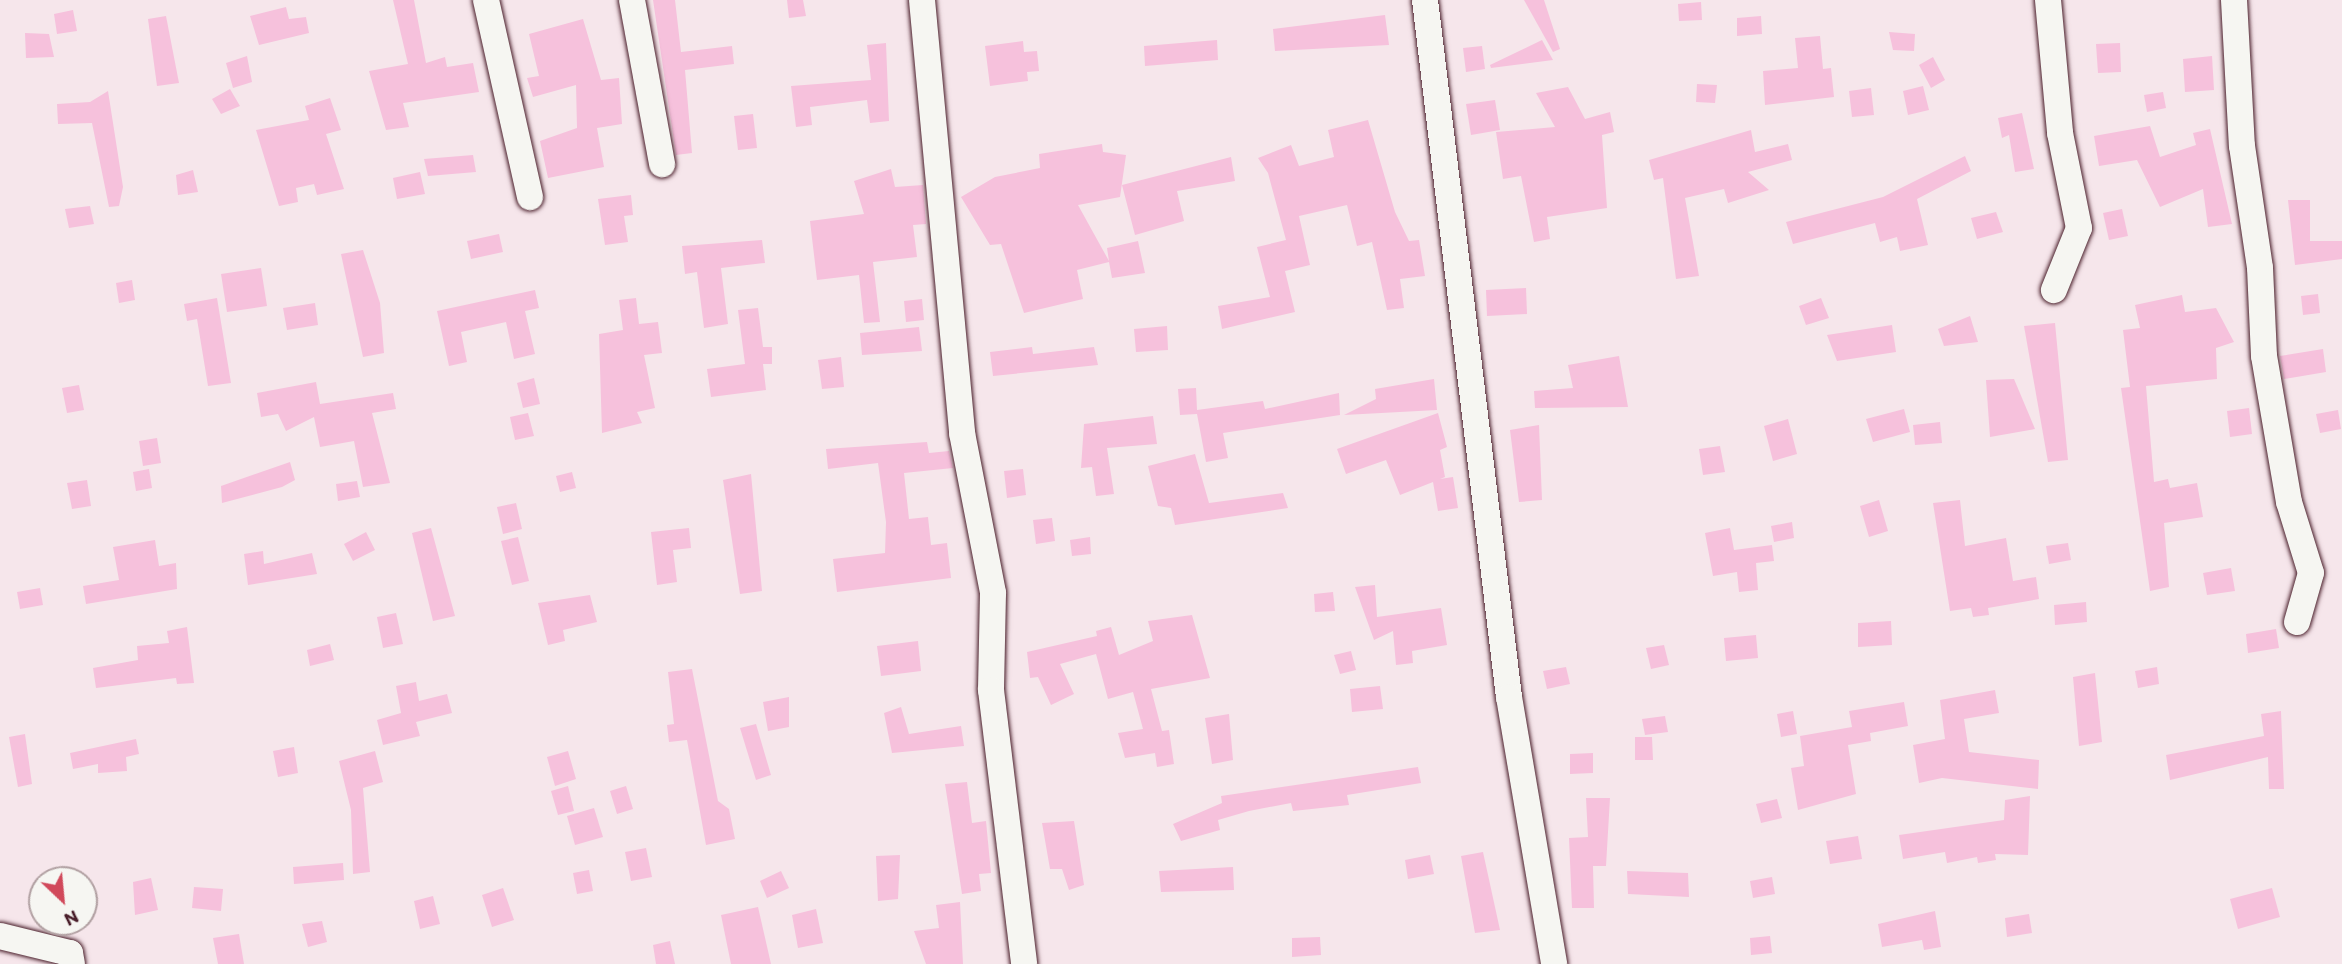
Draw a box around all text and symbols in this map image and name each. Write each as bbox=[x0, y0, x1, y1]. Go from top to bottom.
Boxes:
north arrow bbox=[28, 866, 98, 936]
text: N bbox=[61, 905, 82, 932]

